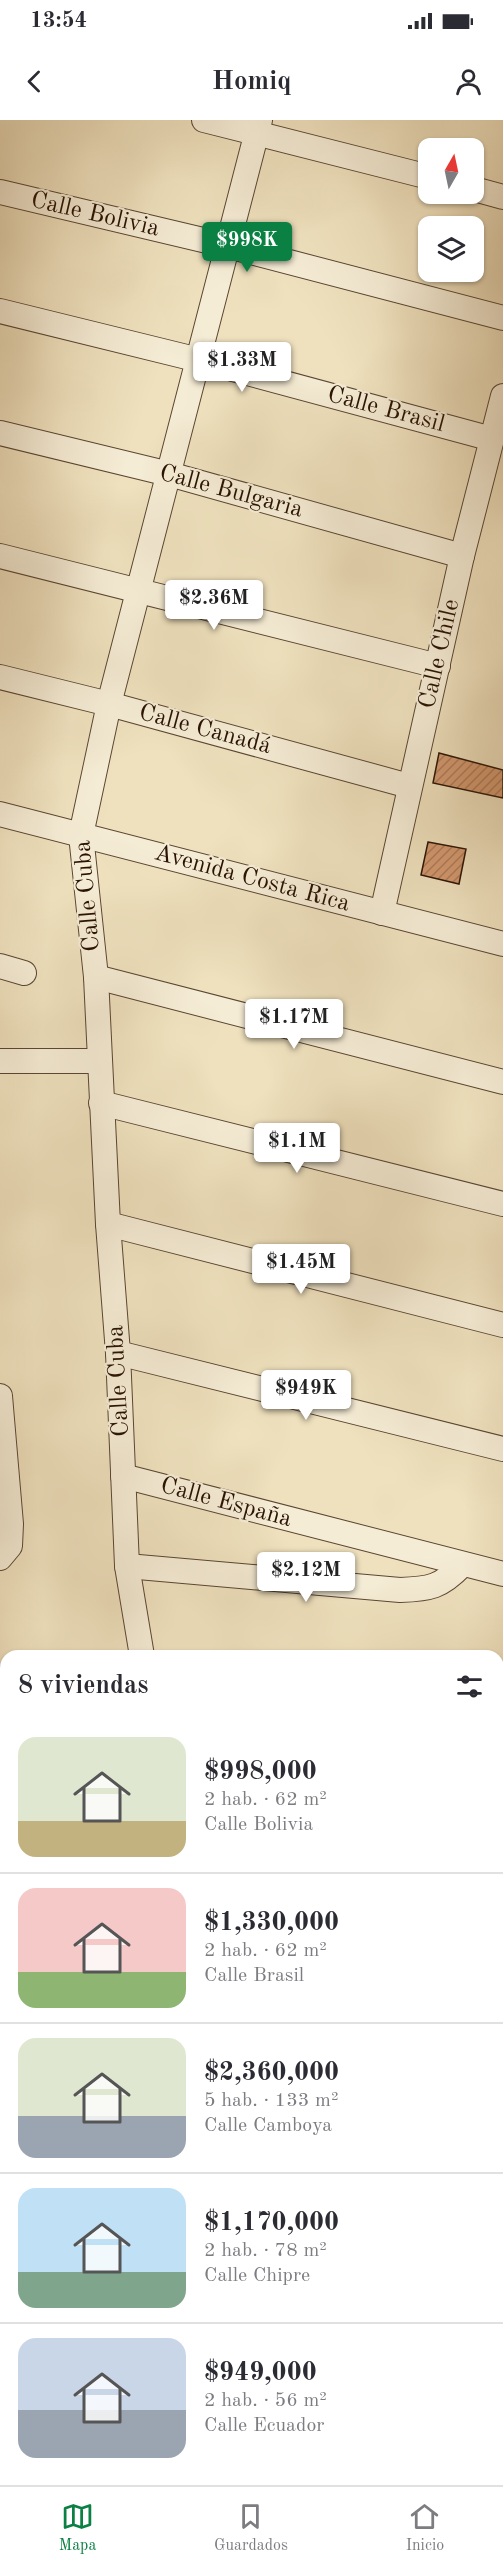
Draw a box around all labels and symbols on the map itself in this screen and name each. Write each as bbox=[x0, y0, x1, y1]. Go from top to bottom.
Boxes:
north arrow bbox=[418, 138, 484, 204]
street label: Calle Bolivia bbox=[28, 189, 162, 241]
pin: $998K bbox=[205, 222, 289, 273]
pin: $1.33M bbox=[193, 342, 291, 393]
street label: Calle Brasil bbox=[325, 383, 447, 437]
street label: Calle Bulgaria bbox=[157, 461, 305, 523]
pin: $2.36M bbox=[165, 580, 263, 631]
street label: Calle Chile bbox=[416, 597, 464, 711]
street label: Calle Canadá bbox=[136, 701, 274, 759]
street label: Calle Cuba bbox=[71, 839, 105, 953]
street label: Avenida Costa Rica bbox=[152, 841, 352, 917]
pin: $1.17M bbox=[245, 999, 343, 1050]
pin: $1.1M bbox=[255, 1123, 339, 1174]
pin: $1.45M bbox=[252, 1244, 350, 1295]
street label: Calle Cuba bbox=[104, 1324, 134, 1437]
pin: $949K bbox=[264, 1370, 348, 1421]
street label: Calle España bbox=[158, 1474, 294, 1532]
pin: $2.12M bbox=[257, 1552, 355, 1603]

